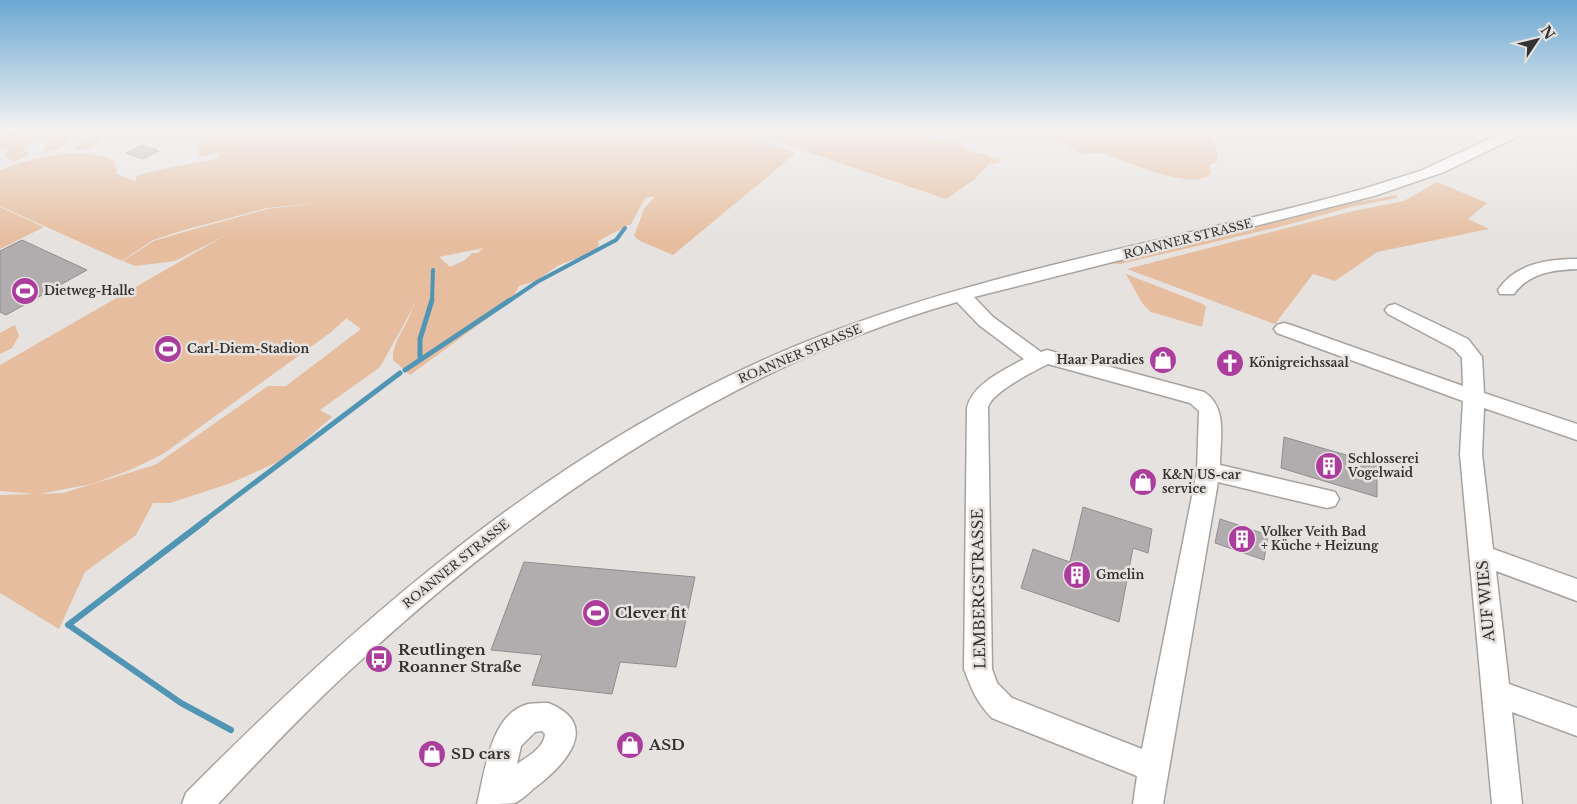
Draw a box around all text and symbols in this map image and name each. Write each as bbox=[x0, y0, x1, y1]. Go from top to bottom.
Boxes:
north arrow bbox=[1512, 15, 1562, 65]
text: N bbox=[1536, 22, 1559, 43]
street label: ROANNER STRASSE bbox=[1122, 215, 1254, 262]
sports icon: Dietweg-Halle bbox=[10, 276, 40, 306]
place label: Dietweg-Halle bbox=[44, 283, 135, 298]
street label: ROANNER STRASSE bbox=[736, 321, 864, 386]
sports icon: Carl-Diem-Stadion bbox=[153, 334, 183, 364]
place label: Carl-Diem-Stadion bbox=[187, 341, 309, 356]
shop icon: Haar Paradies bbox=[1148, 345, 1178, 375]
church icon: Königreichssaal bbox=[1215, 348, 1245, 378]
place label: Haar Paradies bbox=[1056, 352, 1144, 367]
place label: Königreichssaal bbox=[1249, 355, 1349, 370]
building icon: Schlosserei Vogelwaid bbox=[1314, 451, 1344, 481]
place label: Schlosserei Vogelwaid bbox=[1347, 451, 1420, 480]
shop icon: K&N US-car service bbox=[1128, 467, 1158, 497]
place label: K&N US-car service bbox=[1162, 467, 1241, 496]
street label: LEMBERGSTRASSE bbox=[968, 509, 989, 669]
street label: ROANNER STRASSE bbox=[399, 516, 512, 611]
building icon: Volker Veith Bad + Küche + Heizung bbox=[1227, 524, 1257, 554]
place label: Volker Veith Bad + Küche + Heizung bbox=[1260, 524, 1379, 553]
building icon: Gmelin bbox=[1062, 560, 1092, 590]
street label: AUF WIES bbox=[1472, 560, 1499, 644]
place label: Gmelin bbox=[1096, 567, 1144, 582]
sports icon: Clever fit bbox=[581, 598, 611, 628]
place label: Clever fit bbox=[615, 603, 687, 622]
place label: Reutlingen Roanner Straße bbox=[398, 640, 522, 676]
bus stop icon: Reutlingen Roanner Straße bbox=[364, 644, 394, 674]
shop icon: ASD bbox=[615, 730, 645, 760]
place label: ASD bbox=[648, 735, 685, 754]
shop icon: SD cars bbox=[417, 739, 447, 769]
place label: SD cars bbox=[451, 744, 510, 763]

